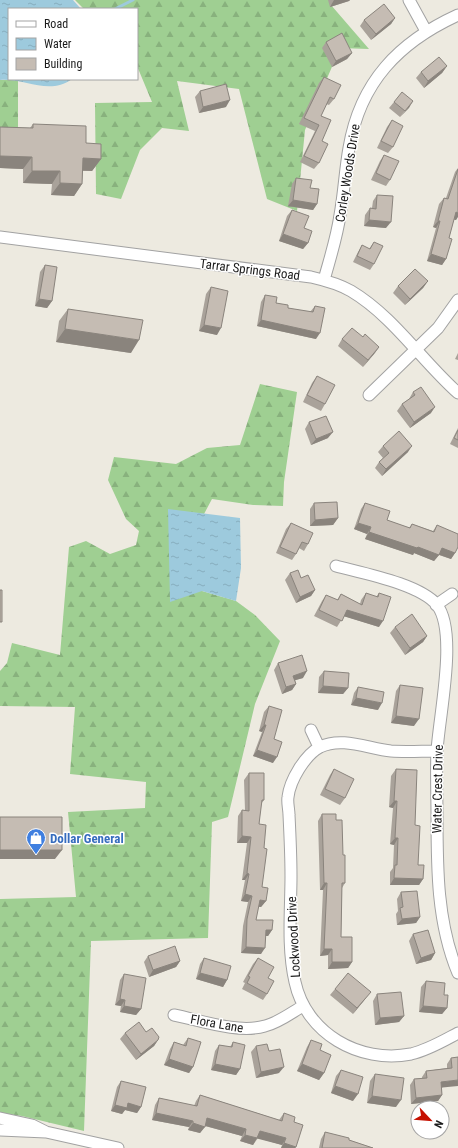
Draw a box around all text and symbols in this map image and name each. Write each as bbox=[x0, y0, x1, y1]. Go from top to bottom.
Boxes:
legend bbox=[8, 8, 138, 80]
text: Road bbox=[44, 17, 68, 31]
text: Water bbox=[44, 37, 72, 51]
text: Building bbox=[44, 57, 82, 71]
street label: Corley Woods Drive bbox=[332, 123, 363, 223]
street label: Tarrar Springs Road bbox=[199, 256, 301, 283]
street label: Water Crest Drive bbox=[429, 744, 446, 834]
shop icon: Dollar General bbox=[25, 827, 47, 855]
place label: Dollar General bbox=[50, 831, 124, 846]
street label: Lockwood Drive bbox=[284, 896, 303, 978]
street label: Flora Lane bbox=[189, 1011, 245, 1036]
north arrow bbox=[410, 1100, 450, 1140]
text: N bbox=[431, 1118, 446, 1130]

